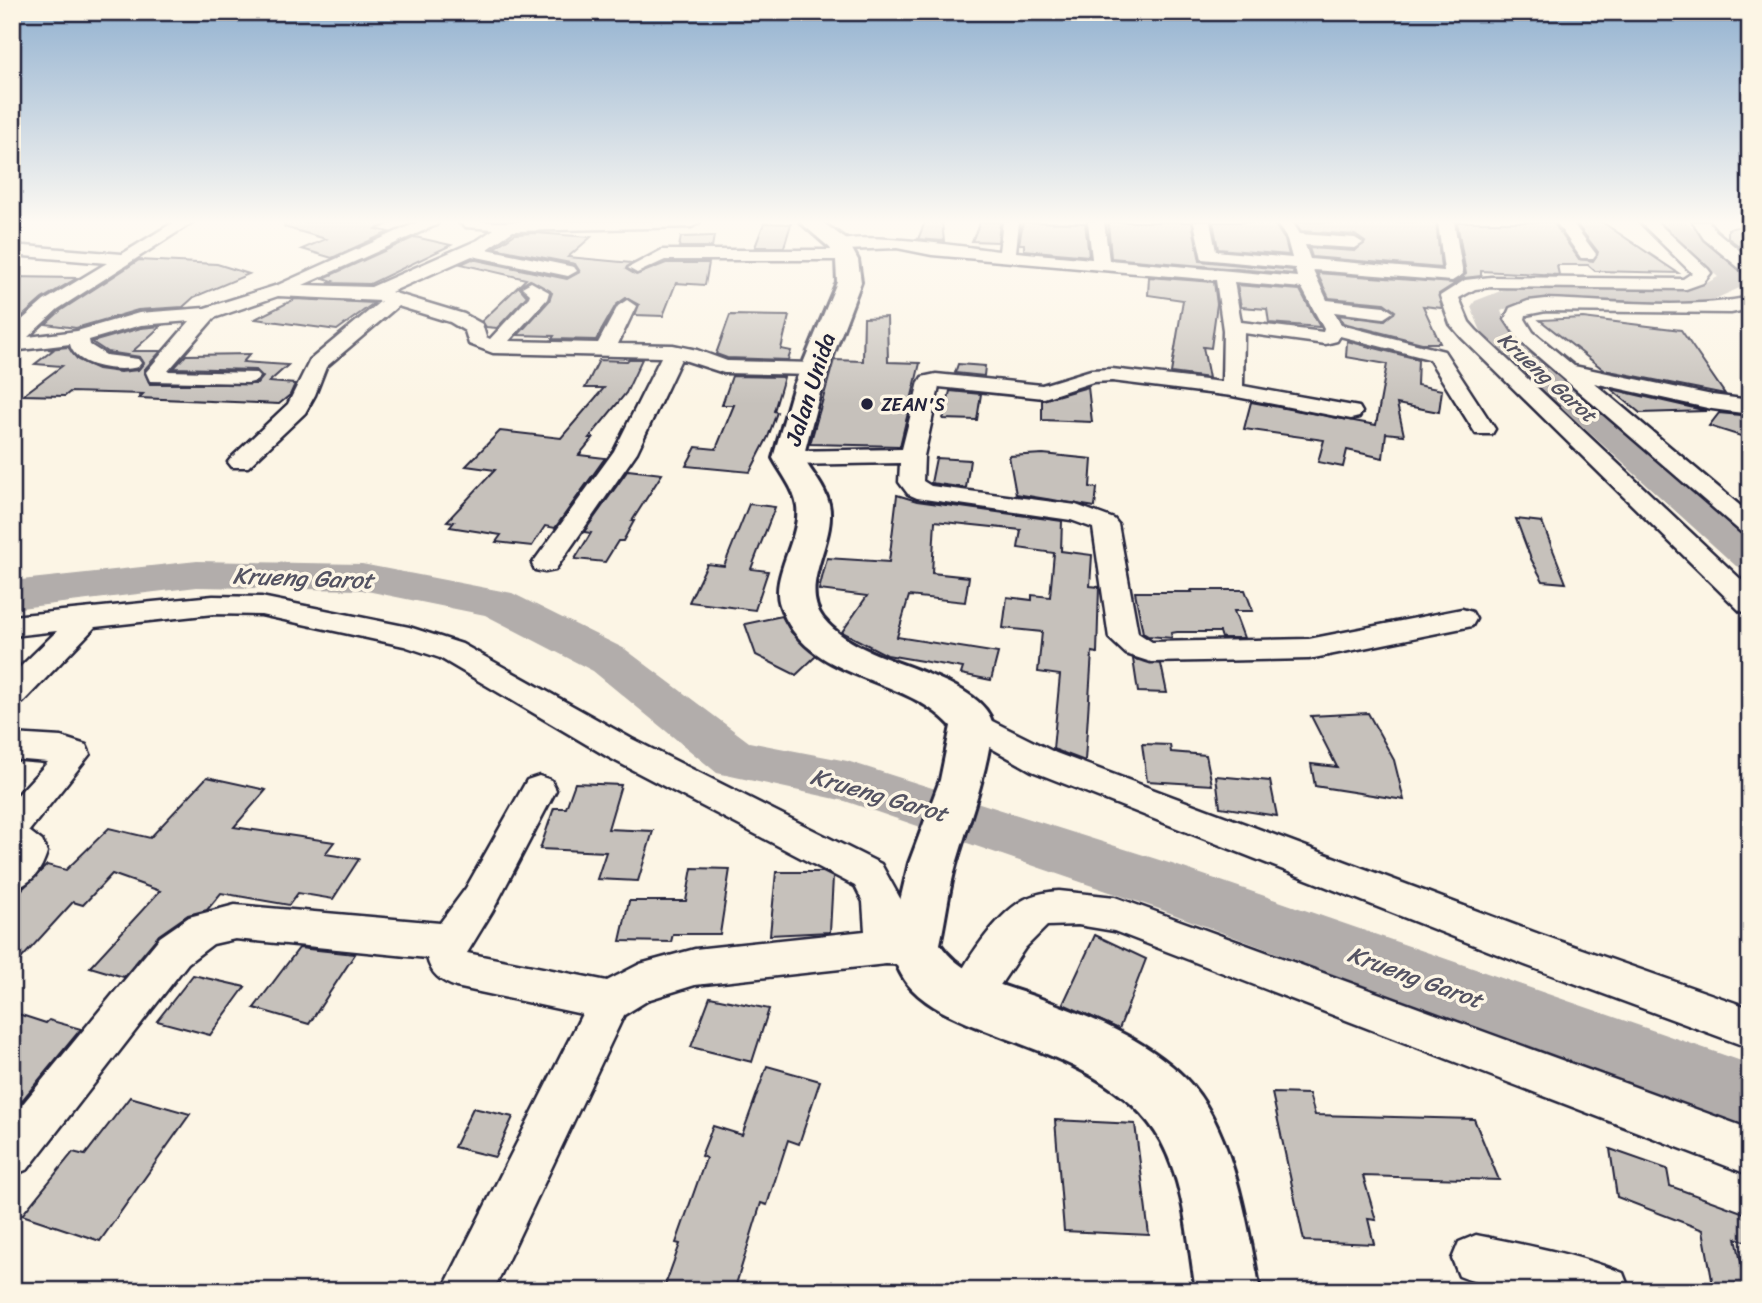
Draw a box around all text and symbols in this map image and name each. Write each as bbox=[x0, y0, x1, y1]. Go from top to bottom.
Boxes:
water label: Krueng Garot bbox=[1489, 322, 1607, 434]
street label: Jalan Unida bbox=[773, 327, 848, 452]
place label: ZEAN'S bbox=[881, 388, 945, 421]
marker: ZEAN'S bbox=[859, 396, 875, 412]
water label: Krueng Garot bbox=[232, 555, 376, 602]
water label: Krueng Garot bbox=[806, 755, 955, 835]
water label: Krueng Garot bbox=[1342, 933, 1491, 1022]

